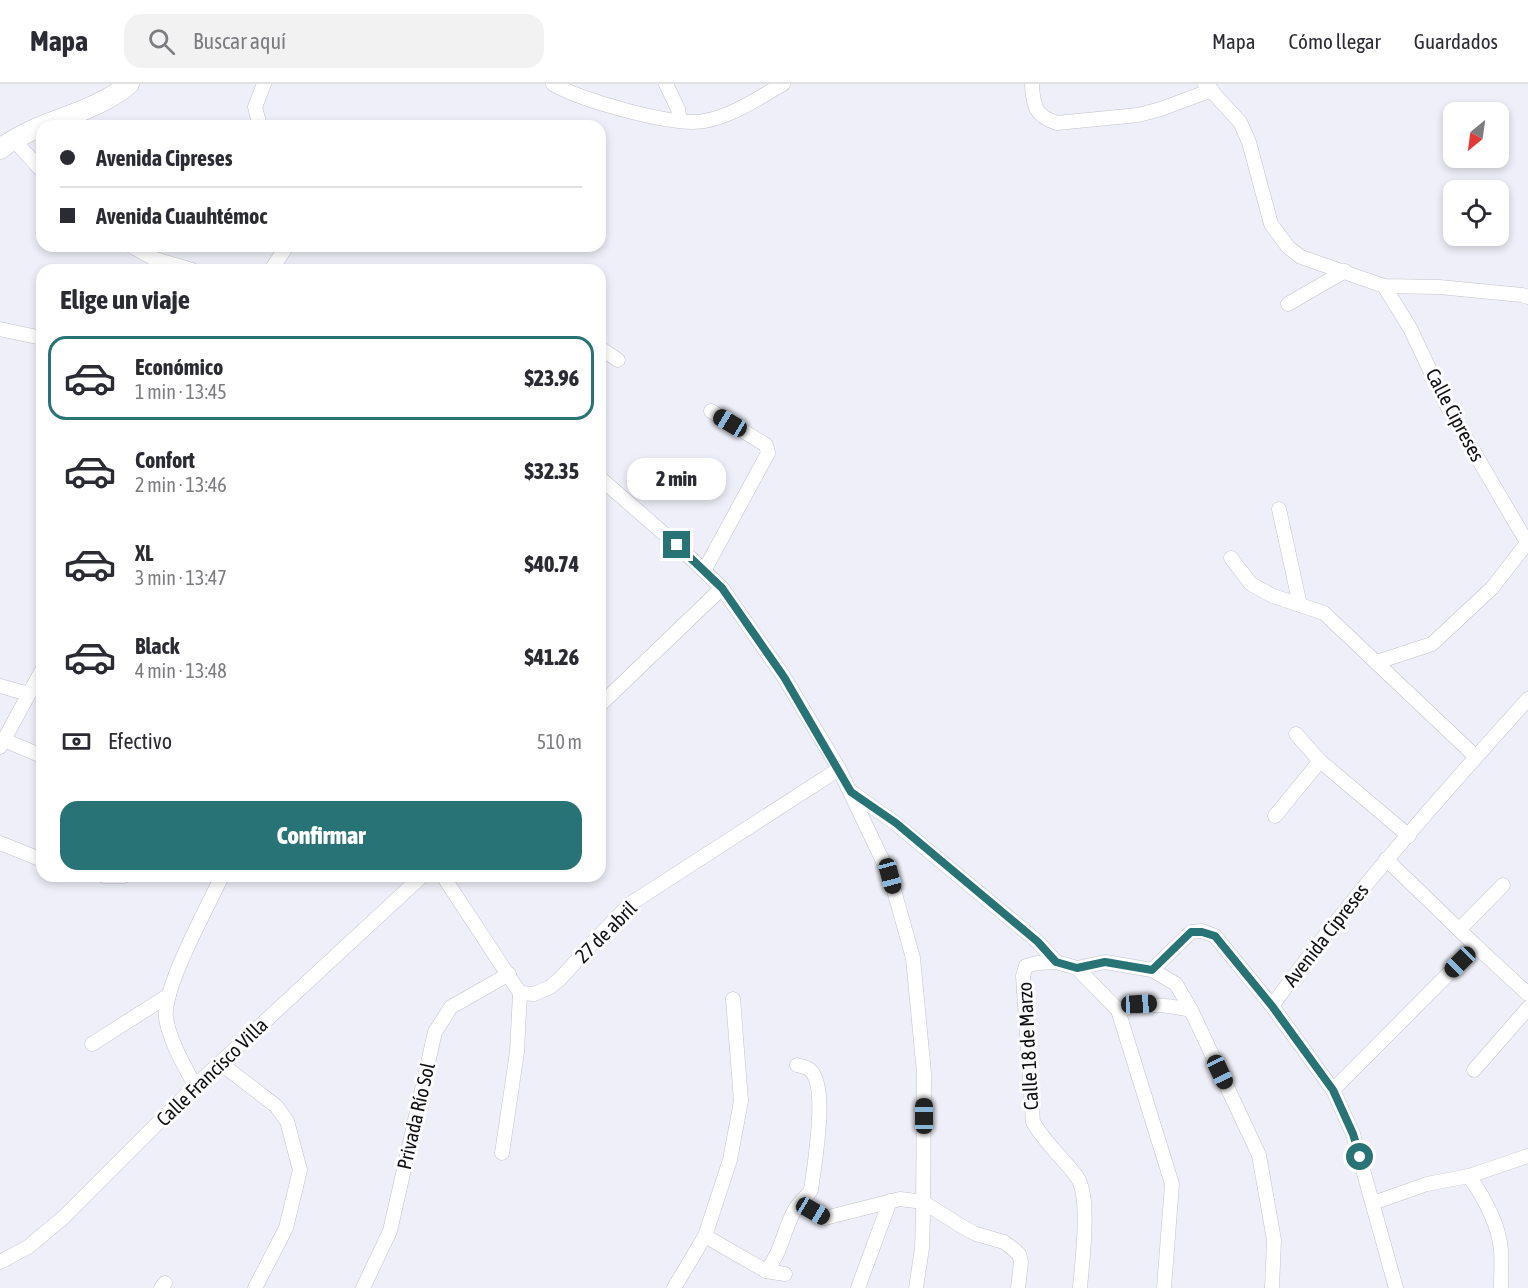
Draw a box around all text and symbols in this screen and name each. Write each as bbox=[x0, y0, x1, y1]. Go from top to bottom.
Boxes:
search box bbox=[124, 14, 544, 68]
text: Mapa bbox=[30, 25, 88, 57]
icon: search bbox=[145, 25, 178, 58]
text: Buscar aquí bbox=[193, 28, 286, 54]
text: Mapa bbox=[1212, 29, 1256, 53]
text: Cómo llegar bbox=[1289, 29, 1381, 53]
text: Guardados bbox=[1414, 29, 1498, 53]
north arrow bbox=[1443, 102, 1509, 168]
map controls bbox=[1443, 102, 1509, 246]
text: Avenida Cipreses bbox=[96, 145, 232, 171]
button: locate bbox=[1443, 180, 1509, 246]
text: Avenida Cuauhtémoc bbox=[96, 203, 268, 229]
text: Elige un viaje bbox=[60, 284, 190, 315]
icon: car bbox=[63, 351, 117, 405]
text: Económico bbox=[135, 354, 223, 380]
street label: Calle Cipreses bbox=[1421, 364, 1489, 465]
text: $23.96 bbox=[524, 365, 579, 391]
text: 1 min · 13:45 bbox=[135, 380, 227, 403]
car bbox=[710, 406, 750, 440]
icon: car bbox=[63, 444, 117, 498]
text: Confort bbox=[135, 447, 195, 473]
text: $32.35 bbox=[524, 458, 579, 484]
callout: 2 min bbox=[628, 458, 726, 500]
text: 2 min bbox=[656, 467, 697, 490]
text: 2 min · 13:46 bbox=[135, 473, 227, 496]
route end bbox=[663, 531, 690, 558]
icon: car bbox=[63, 537, 117, 591]
text: XL bbox=[135, 540, 153, 566]
text: $40.74 bbox=[524, 551, 579, 577]
text: 3 min · 13:47 bbox=[135, 566, 227, 589]
icon: car bbox=[63, 630, 117, 684]
text: Black bbox=[135, 633, 179, 659]
text: $41.26 bbox=[524, 644, 579, 670]
text: 4 min · 13:48 bbox=[135, 659, 227, 682]
icon: cash bbox=[60, 725, 93, 758]
text: Efectivo bbox=[108, 728, 172, 754]
text: 510 m bbox=[537, 730, 582, 753]
button: Confirmar bbox=[60, 801, 582, 870]
car bbox=[877, 856, 903, 896]
street label: Avenida Cipreses bbox=[1278, 879, 1373, 991]
street label: 27 de abril bbox=[570, 896, 642, 967]
car bbox=[1441, 943, 1479, 981]
street label: Calle 18 de Marzo bbox=[1013, 981, 1042, 1111]
car bbox=[1121, 994, 1157, 1014]
street label: Calle Francisco Villa bbox=[151, 1013, 272, 1130]
car bbox=[1204, 1052, 1236, 1092]
street label: Privada Río Sol bbox=[392, 1060, 439, 1172]
car bbox=[915, 1098, 933, 1134]
route start bbox=[1346, 1143, 1373, 1170]
car bbox=[793, 1194, 833, 1228]

